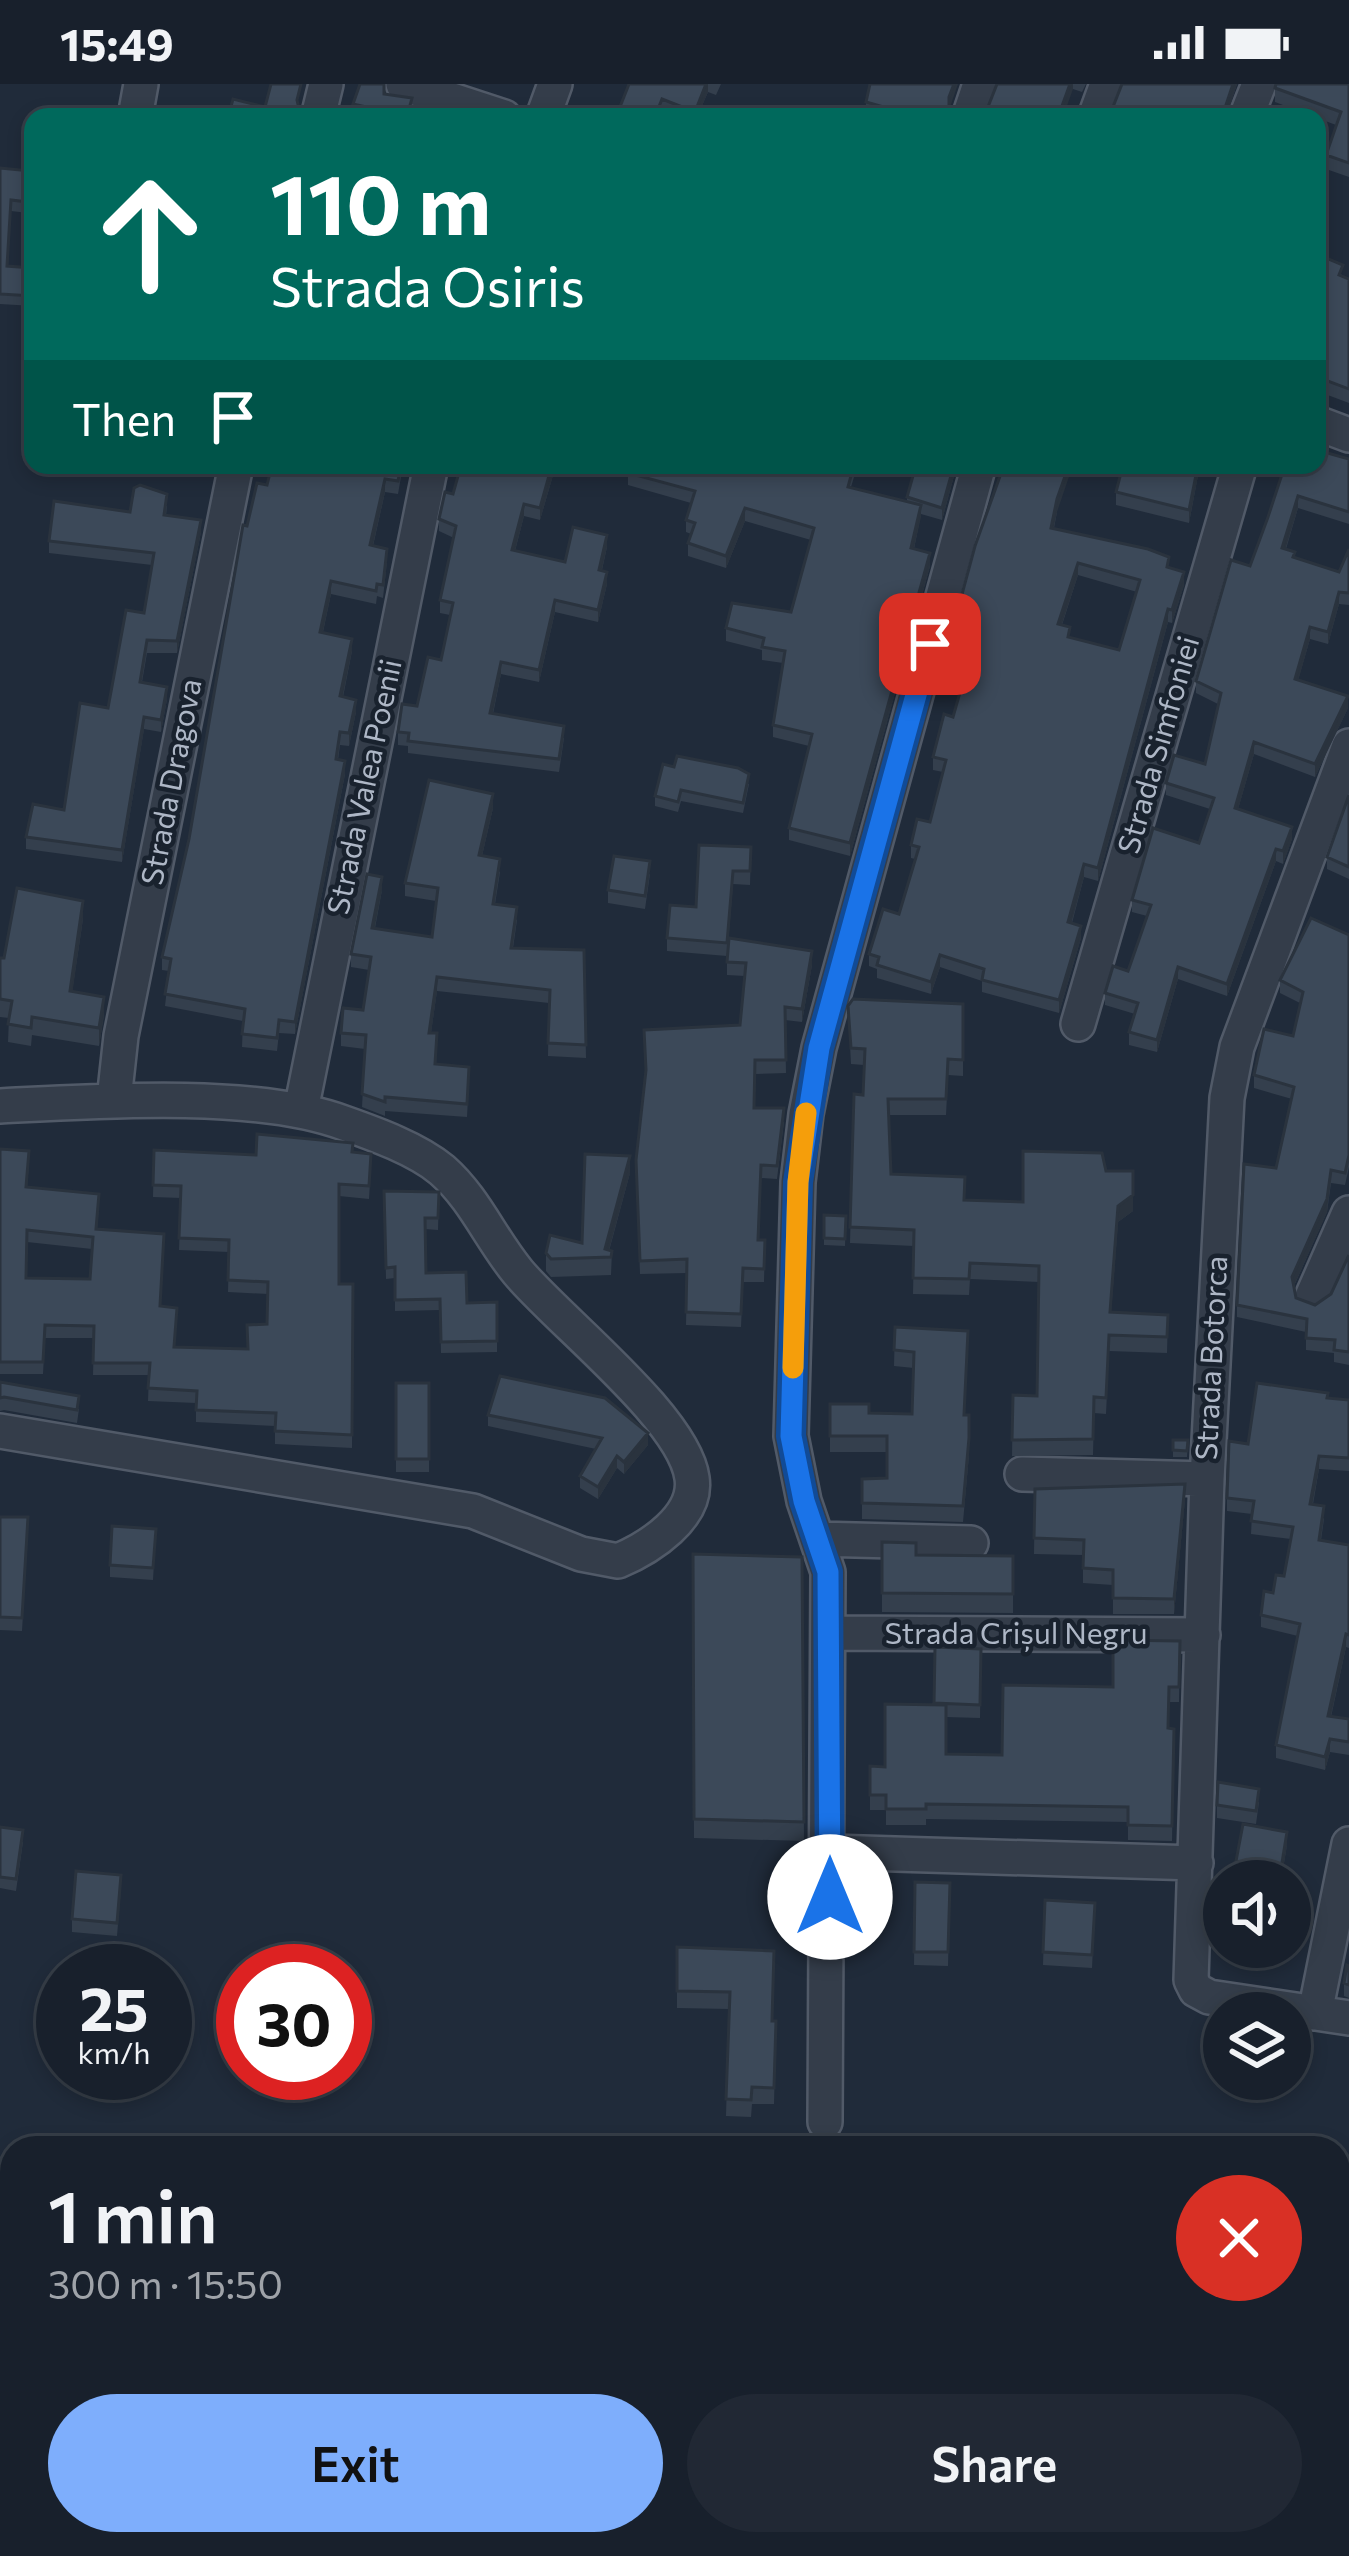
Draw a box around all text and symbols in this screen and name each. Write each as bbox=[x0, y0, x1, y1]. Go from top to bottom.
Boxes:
text: 15:49 bbox=[60, 15, 174, 70]
text: 110 m bbox=[270, 150, 491, 252]
icon: ahead bbox=[72, 156, 228, 312]
text: Strada Osiris bbox=[270, 252, 585, 318]
icon: arrive bbox=[200, 384, 266, 450]
text: Then bbox=[72, 390, 176, 445]
pin bbox=[879, 593, 981, 695]
icon: arrive bbox=[897, 611, 963, 677]
street label: Strada Simfoniei bbox=[1108, 631, 1205, 857]
street label: Strada Valea Poenii bbox=[317, 655, 408, 917]
street label: Strada Dragova bbox=[131, 675, 208, 888]
street label: Strada Botorca bbox=[1186, 1255, 1233, 1461]
street label: Strada Crișul Negru bbox=[884, 1613, 1148, 1652]
position arrow bbox=[767, 1834, 893, 1960]
map controls bbox=[1203, 1860, 1311, 2100]
button: sound bbox=[1203, 1860, 1311, 1968]
speed limit sign: 30 bbox=[216, 1944, 372, 2100]
text: 25 bbox=[79, 1970, 149, 2043]
button: layers bbox=[1203, 1992, 1311, 2100]
text: km/h bbox=[78, 2033, 150, 2070]
text: 1 min bbox=[48, 2170, 218, 2258]
button: close bbox=[1176, 2175, 1302, 2301]
text: 300 m · 15:50 bbox=[48, 2259, 283, 2307]
button: Exit bbox=[48, 2394, 663, 2532]
button: Share bbox=[687, 2394, 1302, 2532]

